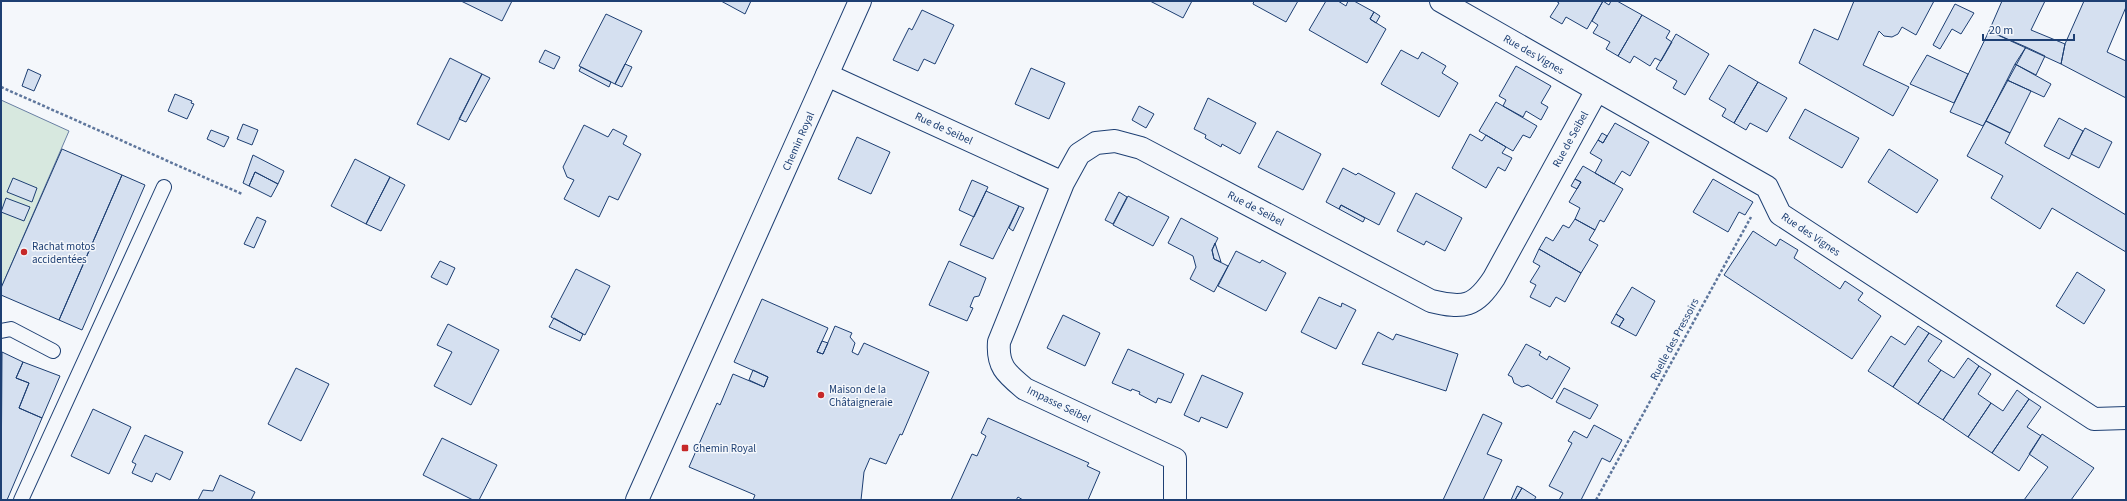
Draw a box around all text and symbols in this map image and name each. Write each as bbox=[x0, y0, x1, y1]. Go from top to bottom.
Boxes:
scale bar bbox=[1983, 16, 2074, 42]
text: 20 m bbox=[1989, 22, 2013, 39]
street label: Rue des Vignes bbox=[1500, 31, 1567, 78]
street label: Rue de Seibel bbox=[1549, 108, 1592, 170]
street label: Chemin Royal bbox=[779, 109, 818, 173]
street label: Rue de Seibel bbox=[913, 109, 975, 148]
street label: Rue de Seibel bbox=[1225, 187, 1287, 230]
street label: Rue des Vignes bbox=[1778, 209, 1844, 260]
place label: Rachat motos accidentées bbox=[32, 239, 95, 267]
marker: Rachat motos accidentées bbox=[19, 247, 29, 257]
street label: Ruelle des Pressoirs bbox=[1646, 295, 1703, 383]
place label: Maison de la Châtaigneraie bbox=[829, 382, 893, 410]
street label: Impasse Seibel bbox=[1025, 383, 1093, 426]
marker: Maison de la Châtaigneraie bbox=[816, 390, 826, 400]
place label: Chemin Royal bbox=[693, 441, 756, 456]
marker: Chemin Royal bbox=[680, 443, 690, 453]

